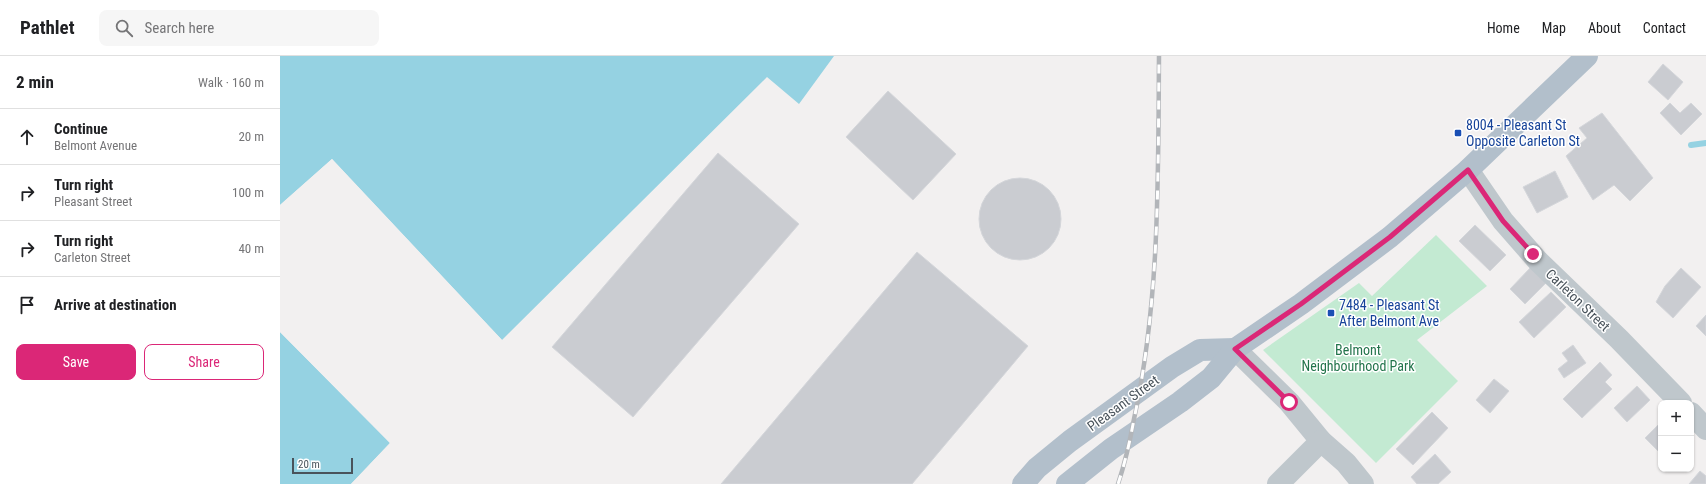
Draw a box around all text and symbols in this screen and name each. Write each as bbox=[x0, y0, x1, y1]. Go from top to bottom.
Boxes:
search box bbox=[99, 10, 379, 46]
text: Pathlet bbox=[20, 16, 75, 39]
icon: search bbox=[113, 17, 135, 39]
text: Search here bbox=[145, 19, 214, 37]
text: Home bbox=[1487, 20, 1520, 36]
text: Map bbox=[1542, 20, 1566, 36]
text: About bbox=[1588, 20, 1621, 36]
text: Contact bbox=[1643, 20, 1686, 36]
text: 2 min bbox=[16, 72, 54, 92]
text: Walk · 160 m bbox=[198, 75, 264, 90]
place label: 8004 - Pleasant St Opposite Carleton St bbox=[1466, 117, 1580, 149]
text: Continue bbox=[54, 120, 108, 138]
icon: ahead bbox=[16, 126, 38, 148]
marker: 8004 - Pleasant St Opposite Carleton St bbox=[1453, 128, 1463, 138]
text: 20 m bbox=[238, 129, 264, 144]
text: Belmont Avenue bbox=[54, 138, 137, 153]
text: Turn right bbox=[54, 176, 113, 194]
icon: right bbox=[16, 182, 38, 204]
text: 100 m bbox=[232, 185, 264, 200]
text: Pleasant Street bbox=[54, 194, 132, 209]
text: Turn right bbox=[54, 232, 113, 250]
icon: right bbox=[16, 238, 38, 260]
text: 40 m bbox=[238, 241, 264, 256]
route end bbox=[1524, 245, 1542, 263]
text: Carleton Street bbox=[54, 250, 131, 265]
street label: Carleton Street bbox=[1543, 266, 1613, 334]
icon: arrive bbox=[16, 294, 38, 316]
text: Arrive at destination bbox=[54, 296, 177, 314]
place label: 7484 - Pleasant St After Belmont Ave bbox=[1339, 297, 1439, 329]
marker: 7484 - Pleasant St After Belmont Ave bbox=[1326, 308, 1336, 318]
park label: Belmont Neighbourhood Park bbox=[1301, 342, 1415, 374]
button: Save bbox=[16, 344, 136, 380]
button: Share bbox=[144, 344, 264, 380]
street label: Pleasant Street bbox=[1084, 372, 1162, 434]
route start bbox=[1280, 393, 1298, 411]
map controls bbox=[1658, 400, 1694, 472]
button: + bbox=[1658, 400, 1694, 436]
button: − bbox=[1658, 436, 1694, 472]
scale bar bbox=[292, 456, 353, 475]
text: 20 m bbox=[298, 458, 320, 471]

